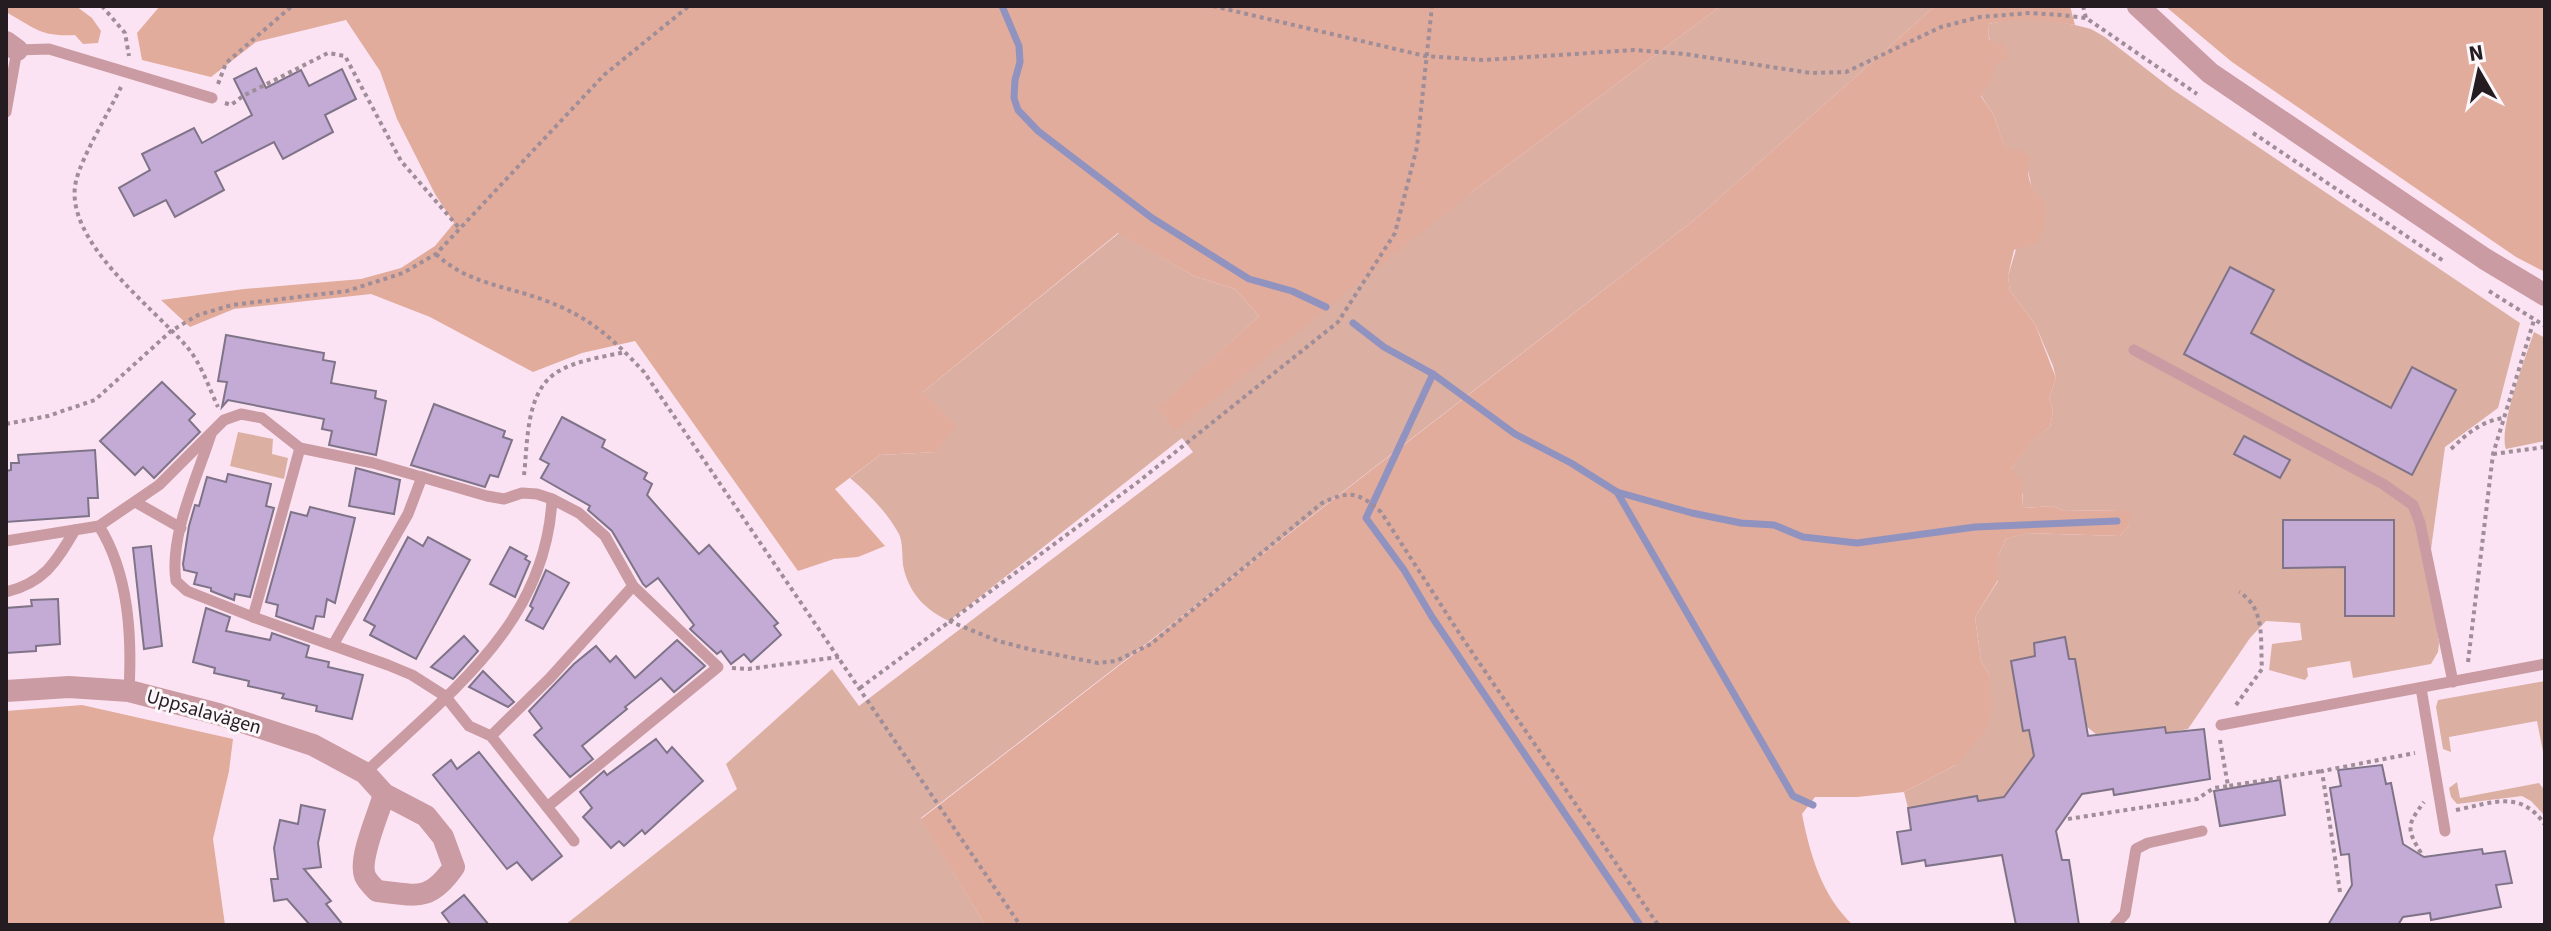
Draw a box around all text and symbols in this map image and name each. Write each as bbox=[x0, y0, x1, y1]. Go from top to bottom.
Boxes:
north arrow bbox=[2439, 32, 2519, 112]
text: N bbox=[2466, 36, 2486, 70]
street label: Uppsalavägen bbox=[143, 682, 264, 742]

